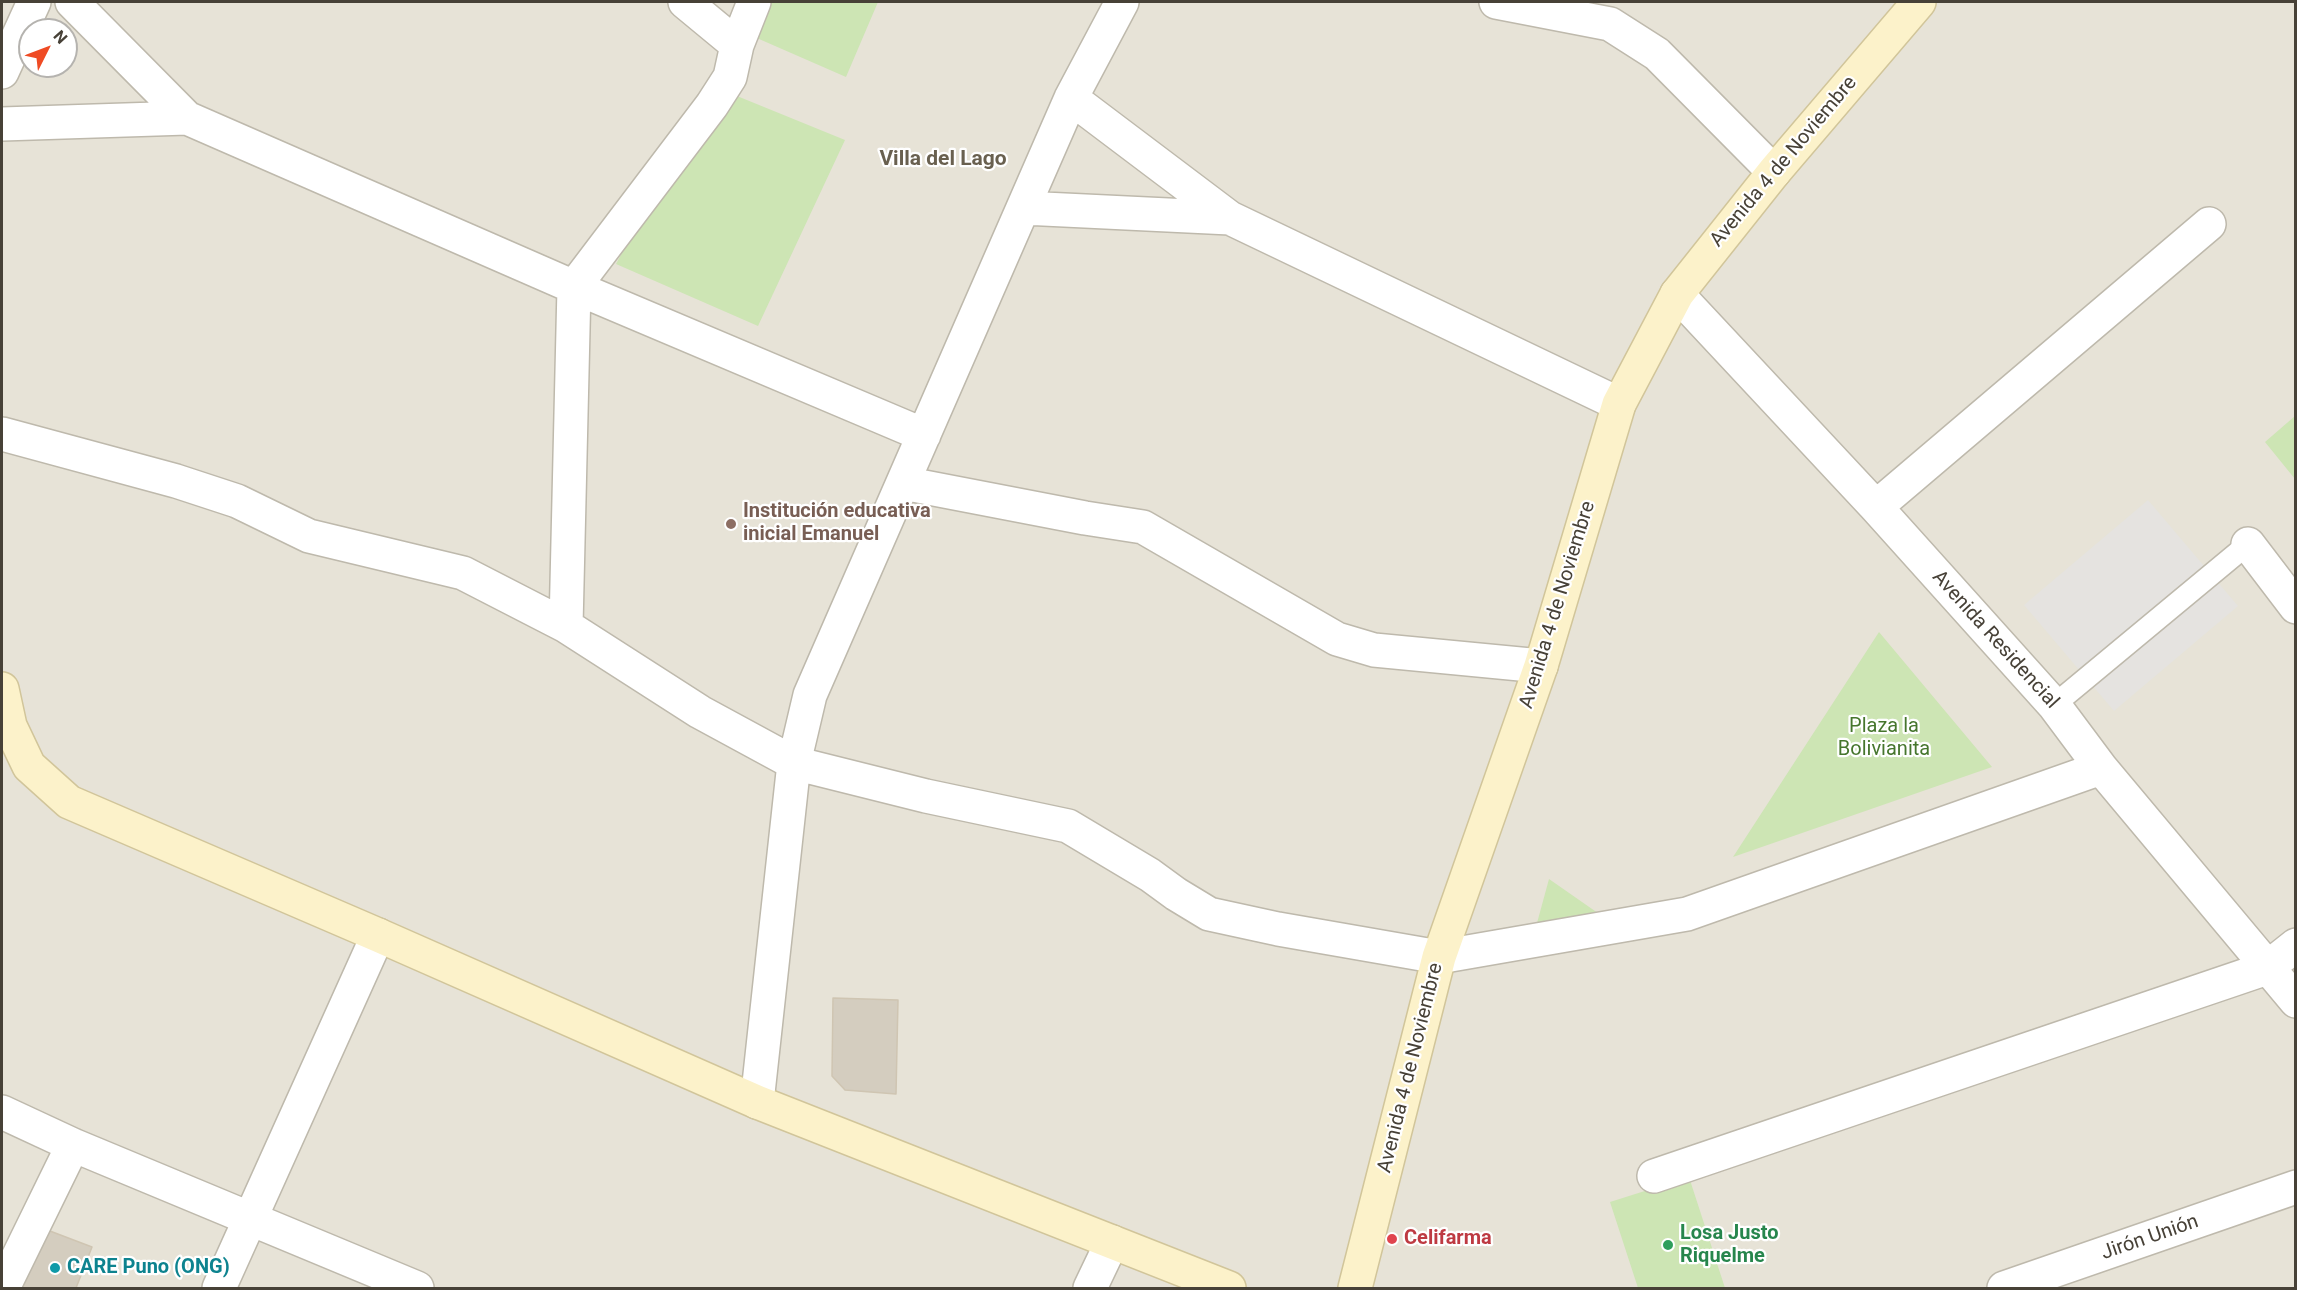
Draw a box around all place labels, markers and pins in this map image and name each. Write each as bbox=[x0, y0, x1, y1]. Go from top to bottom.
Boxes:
place label: Institución educativa inicial Emanuel bbox=[743, 500, 931, 547]
marker: Institución educativa inicial Emanuel bbox=[724, 517, 738, 531]
place label: Losa Justo Riquelme bbox=[1680, 1222, 1778, 1269]
place label: Celifarma bbox=[1404, 1227, 1492, 1251]
marker: Celifarma bbox=[1385, 1232, 1399, 1246]
marker: Losa Justo Riquelme bbox=[1661, 1238, 1675, 1252]
place label: CARE Puno (ONG) bbox=[67, 1256, 230, 1280]
marker: CARE Puno (ONG) bbox=[48, 1261, 62, 1275]

